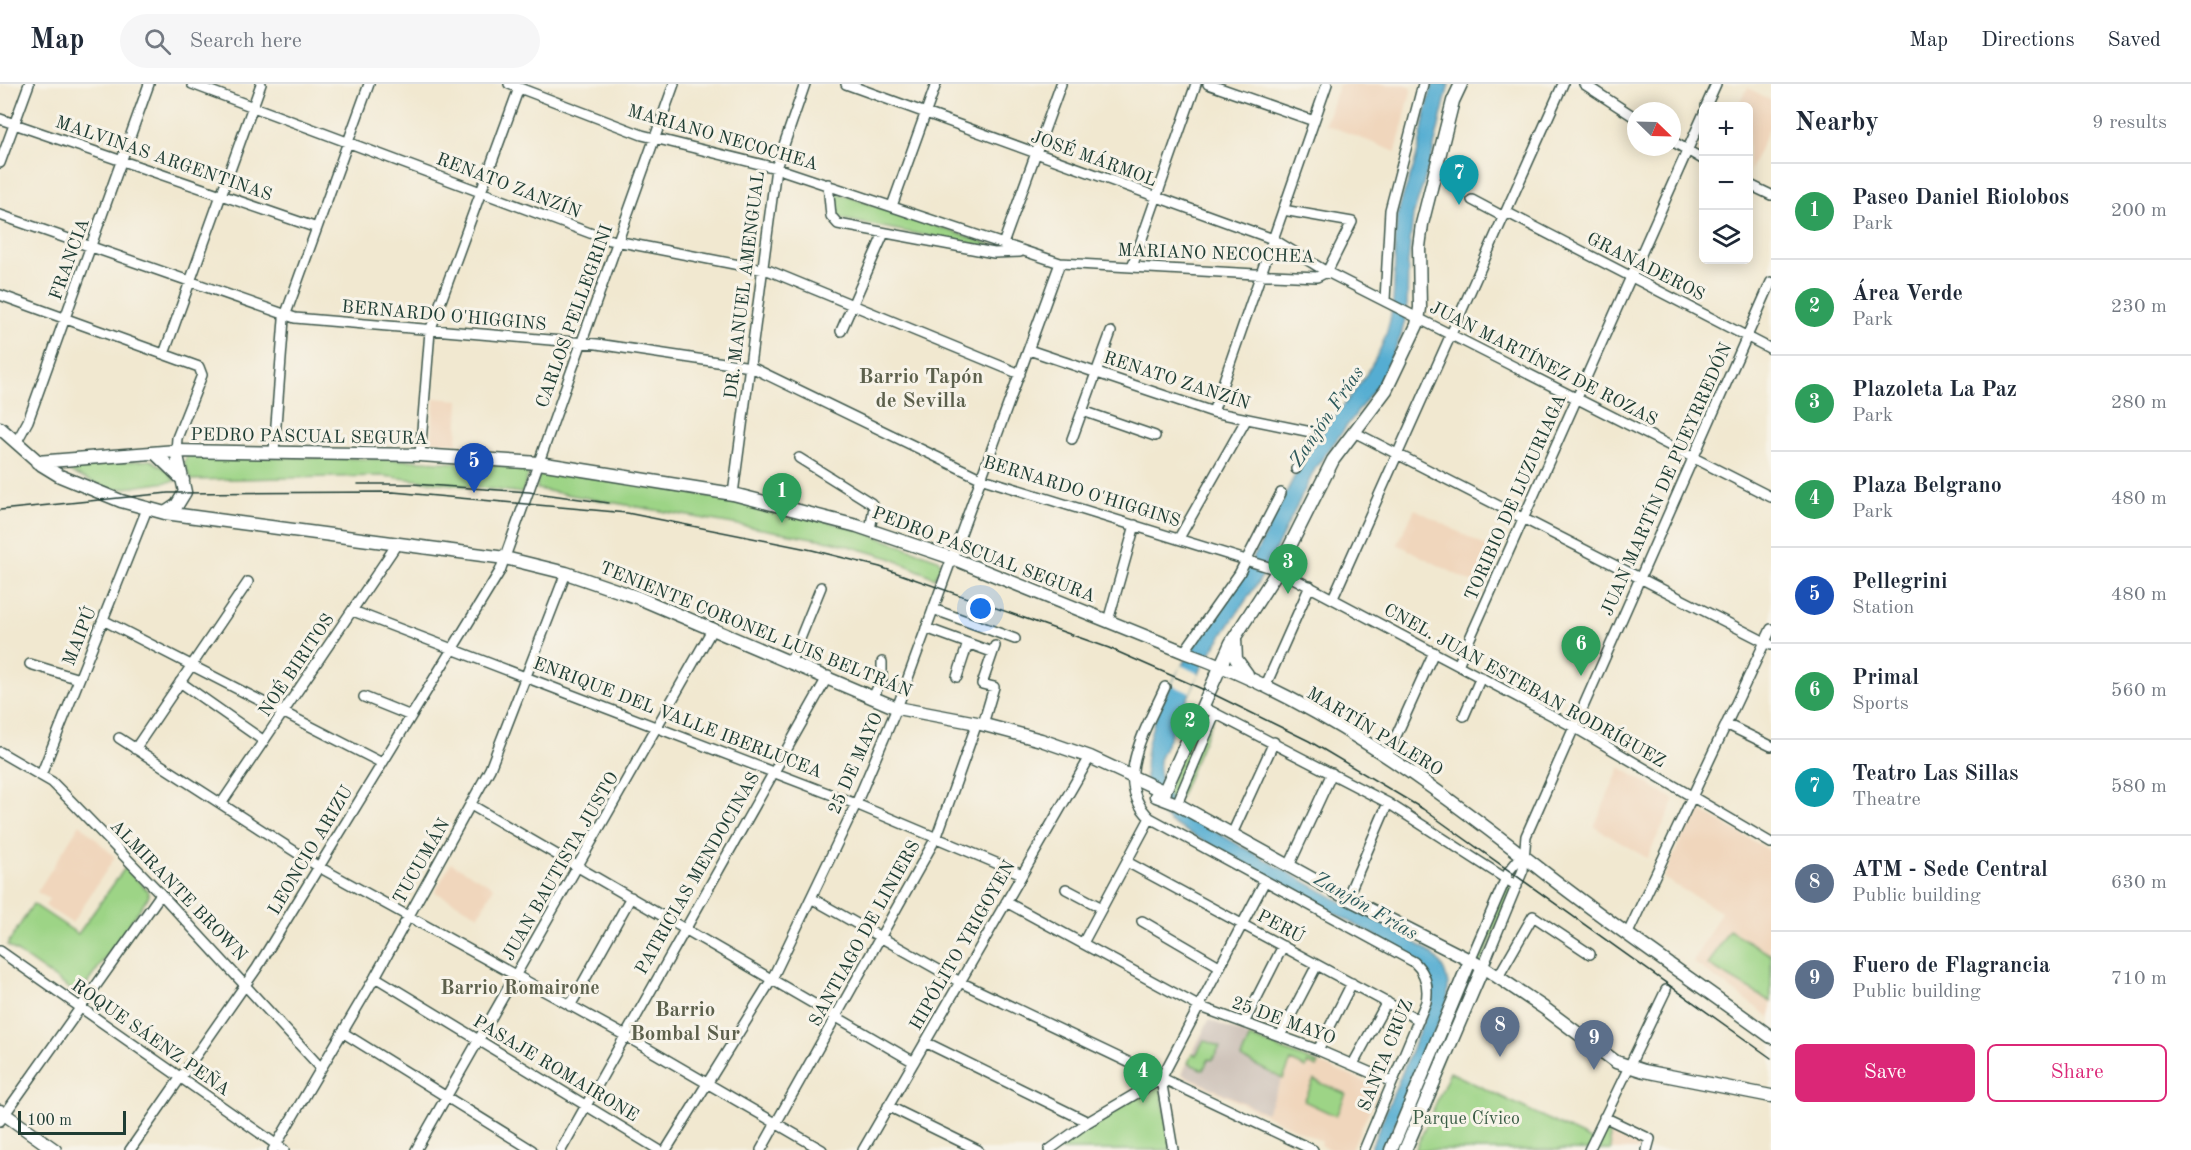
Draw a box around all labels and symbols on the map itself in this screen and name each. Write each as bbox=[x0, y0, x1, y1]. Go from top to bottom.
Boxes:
street label: MARIANO NECOCHEA bbox=[625, 102, 820, 174]
north arrow bbox=[1627, 102, 1681, 156]
street label: MALVINAS ARGENTINAS bbox=[53, 113, 274, 205]
street label: JOSÉ MÁRMOL bbox=[1028, 124, 1160, 190]
street label: RENATO ZANZÍN bbox=[434, 146, 585, 222]
pin: 7 bbox=[1440, 156, 1478, 205]
street label: DR. MANUEL AMENGUAL bbox=[722, 170, 768, 400]
street label: FRANCIA bbox=[47, 216, 93, 303]
street label: CARLOS PELLEGRINI bbox=[533, 222, 617, 410]
street label: GRANADEROS bbox=[1584, 229, 1707, 304]
street label: MARIANO NECOCHEA bbox=[1117, 242, 1315, 266]
street label: JUAN MARTÍNEZ DE ROZAS bbox=[1427, 295, 1662, 429]
street label: BERNARDO O'HIGGINS bbox=[341, 298, 547, 334]
street label: JUAN MARTÍN DE PUEYRREDÓN bbox=[1594, 338, 1736, 619]
street label: RENATO ZANZÍN bbox=[1101, 345, 1254, 413]
water label: Zanjón Frías bbox=[1287, 363, 1369, 471]
district label: Barrio Tapón de Sevilla bbox=[859, 367, 983, 412]
street label: TORIBIO DE LUZURIAGA bbox=[1462, 391, 1570, 603]
street label: PEDRO PASCUAL SEGURA bbox=[190, 426, 428, 448]
pin: 5 bbox=[454, 444, 494, 493]
street label: BERNARDO O'HIGGINS bbox=[981, 453, 1183, 531]
pin: 1 bbox=[762, 474, 802, 523]
street label: PEDRO PASCUAL SEGURA bbox=[870, 504, 1098, 606]
pin: 3 bbox=[1268, 544, 1308, 594]
street label: TENIENTE CORONEL LUIS BELTRÁN bbox=[597, 555, 916, 701]
your location bbox=[966, 594, 995, 623]
street label: CNEL. JUAN ESTEBAN RODRÍGUEZ bbox=[1381, 597, 1670, 771]
street label: MAIPÚ bbox=[55, 602, 100, 668]
street label: NOÉ BIRITOS bbox=[252, 609, 338, 720]
pin: 6 bbox=[1562, 626, 1600, 676]
street label: ENRIQUE DEL VALLE IBERLUCEA bbox=[531, 654, 825, 782]
street label: MARTÍN PALERO bbox=[1303, 681, 1448, 780]
pin: 2 bbox=[1170, 704, 1210, 753]
street label: 25 DE MAYO bbox=[826, 710, 886, 817]
street label: JUAN BAUTISTA JUSTO bbox=[499, 769, 622, 964]
street label: PATRICIAS MENDOCINAS bbox=[632, 769, 763, 978]
street label: LEONCIO ARIZU bbox=[265, 783, 356, 918]
street label: TUCUMÁN bbox=[387, 814, 454, 907]
street label: ALMIRANTE BROWN bbox=[106, 817, 250, 965]
street label: SANTIAGO DE LINIERS bbox=[806, 837, 924, 1030]
street label: HIPÓLITO YRIGOYEN bbox=[903, 855, 1019, 1033]
water label: Zanjón Frías bbox=[1310, 869, 1420, 945]
street label: PERÚ bbox=[1254, 903, 1310, 947]
street label: ROQUE SÁENZ PEÑA bbox=[68, 972, 236, 1099]
district label: Barrio Romairone bbox=[440, 979, 600, 999]
street label: 25 DE MAYO bbox=[1229, 994, 1338, 1048]
street label: SANTA CRUZ bbox=[1355, 997, 1416, 1114]
district label: Barrio Bombal Sur bbox=[630, 1000, 740, 1045]
pin: 8 bbox=[1480, 1008, 1520, 1057]
street label: PASAJE ROMAIRONE bbox=[470, 1012, 641, 1125]
pin: 9 bbox=[1574, 1020, 1614, 1070]
pin: 4 bbox=[1124, 1054, 1162, 1103]
scale bar bbox=[18, 1108, 126, 1136]
park label: Parque Cívico bbox=[1412, 1110, 1520, 1128]

